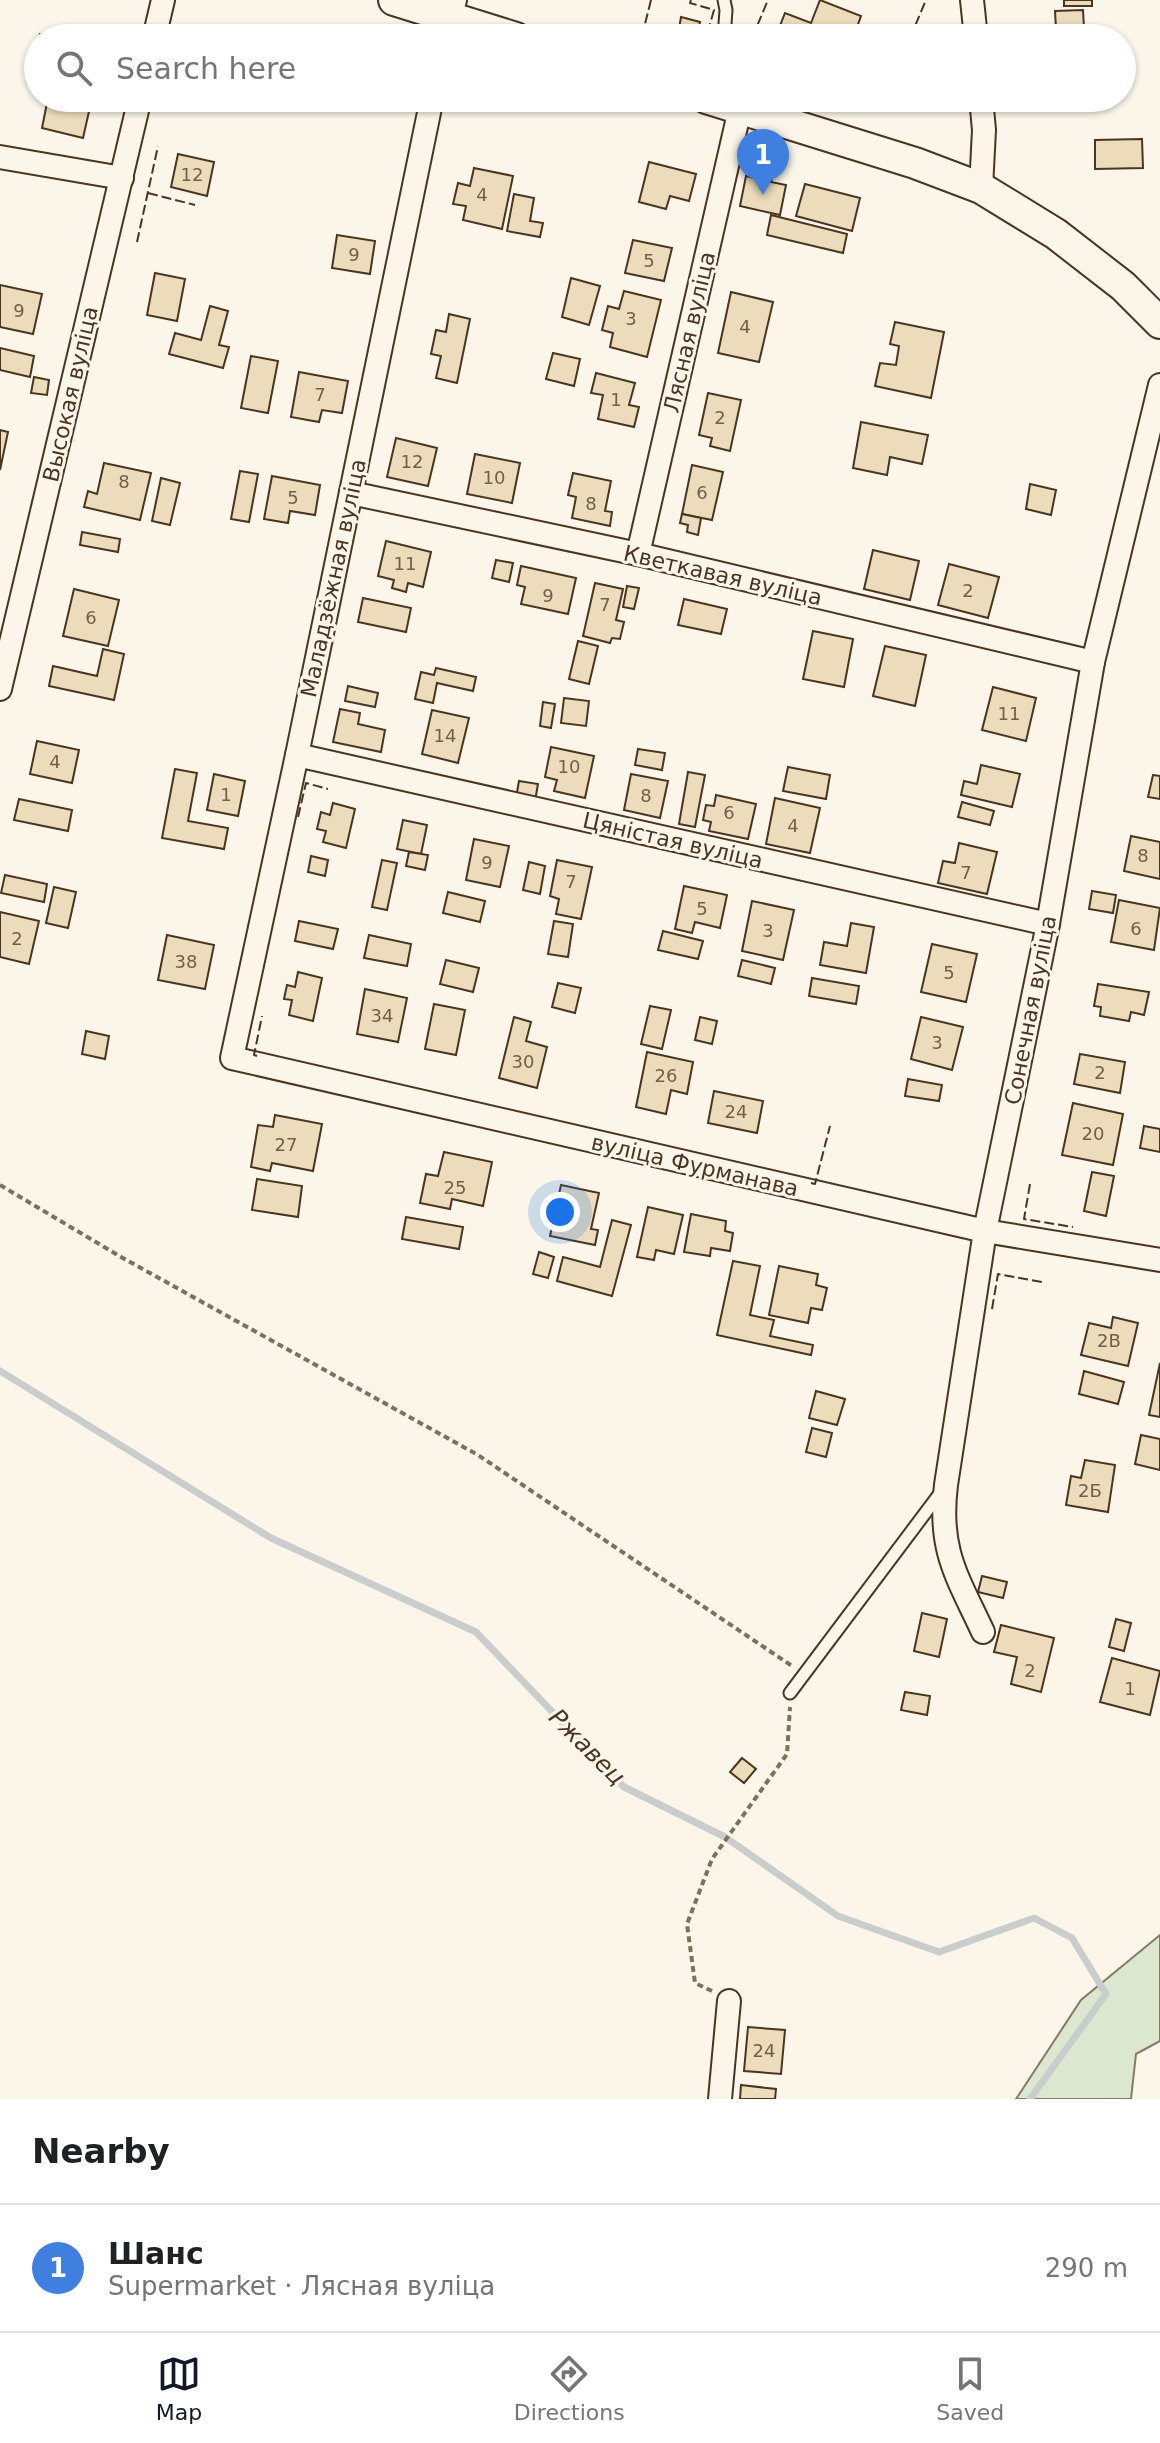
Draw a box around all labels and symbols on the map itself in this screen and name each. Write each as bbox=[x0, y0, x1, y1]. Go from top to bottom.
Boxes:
pin: 1 bbox=[737, 129, 789, 195]
house number: 12 bbox=[181, 164, 203, 185]
house number: 4 bbox=[476, 184, 488, 205]
house number: 9 bbox=[348, 244, 360, 265]
street label: Лясная вуліца bbox=[659, 249, 720, 415]
house number: 5 bbox=[643, 250, 655, 271]
house number: 9 bbox=[13, 300, 25, 321]
street label: Высокая вуліца bbox=[38, 304, 103, 484]
house number: 3 bbox=[625, 308, 637, 329]
house number: 4 bbox=[739, 316, 751, 337]
house number: 7 bbox=[314, 384, 326, 405]
house number: 1 bbox=[610, 389, 622, 410]
house number: 2 bbox=[714, 407, 726, 428]
house number: 12 bbox=[401, 451, 423, 472]
street label: Маладзёжная вуліца bbox=[296, 457, 371, 700]
house number: 10 bbox=[483, 467, 505, 488]
house number: 8 bbox=[118, 471, 130, 492]
house number: 6 bbox=[696, 482, 708, 503]
house number: 5 bbox=[287, 487, 299, 508]
house number: 8 bbox=[585, 493, 597, 514]
street label: Кветкавая вуліца bbox=[621, 540, 825, 610]
house number: 11 bbox=[394, 553, 416, 574]
house number: 2 bbox=[962, 580, 974, 601]
house number: 9 bbox=[542, 585, 554, 606]
house number: 7 bbox=[599, 594, 611, 615]
house number: 6 bbox=[85, 607, 97, 628]
house number: 11 bbox=[998, 703, 1020, 724]
house number: 14 bbox=[434, 725, 456, 746]
house number: 4 bbox=[49, 751, 61, 772]
house number: 10 bbox=[558, 756, 580, 777]
house number: 1 bbox=[220, 784, 232, 805]
house number: 8 bbox=[640, 785, 652, 806]
house number: 6 bbox=[723, 802, 735, 823]
street label: Цяністая вуліца bbox=[580, 808, 765, 873]
house number: 4 bbox=[787, 815, 799, 836]
house number: 8 bbox=[1137, 845, 1149, 866]
house number: 9 bbox=[481, 852, 493, 873]
house number: 7 bbox=[960, 862, 972, 883]
house number: 7 bbox=[565, 871, 577, 892]
house number: 5 bbox=[696, 898, 708, 919]
street label: Сонечная вуліца bbox=[1000, 913, 1061, 1107]
house number: 6 bbox=[1130, 918, 1142, 939]
house number: 3 bbox=[762, 920, 774, 941]
house number: 2 bbox=[11, 928, 23, 949]
house number: 38 bbox=[175, 951, 197, 972]
house number: 5 bbox=[943, 962, 955, 983]
house number: 34 bbox=[371, 1005, 393, 1026]
house number: 3 bbox=[931, 1032, 943, 1053]
house number: 30 bbox=[512, 1051, 534, 1072]
house number: 2 bbox=[1094, 1062, 1106, 1083]
house number: 26 bbox=[655, 1065, 677, 1086]
house number: 24 bbox=[725, 1101, 747, 1122]
house number: 20 bbox=[1082, 1123, 1104, 1144]
street label: вуліца Фурманава bbox=[589, 1129, 801, 1202]
house number: 27 bbox=[275, 1134, 297, 1155]
house number: 25 bbox=[444, 1177, 466, 1198]
your location bbox=[540, 1192, 580, 1232]
house number: 2В bbox=[1097, 1330, 1121, 1351]
house number: 2Б bbox=[1078, 1480, 1102, 1501]
house number: 2 bbox=[1024, 1660, 1036, 1681]
house number: 1 bbox=[1124, 1678, 1136, 1699]
water label: Ржавец bbox=[543, 1703, 631, 1791]
house number: 24 bbox=[753, 2040, 775, 2061]

